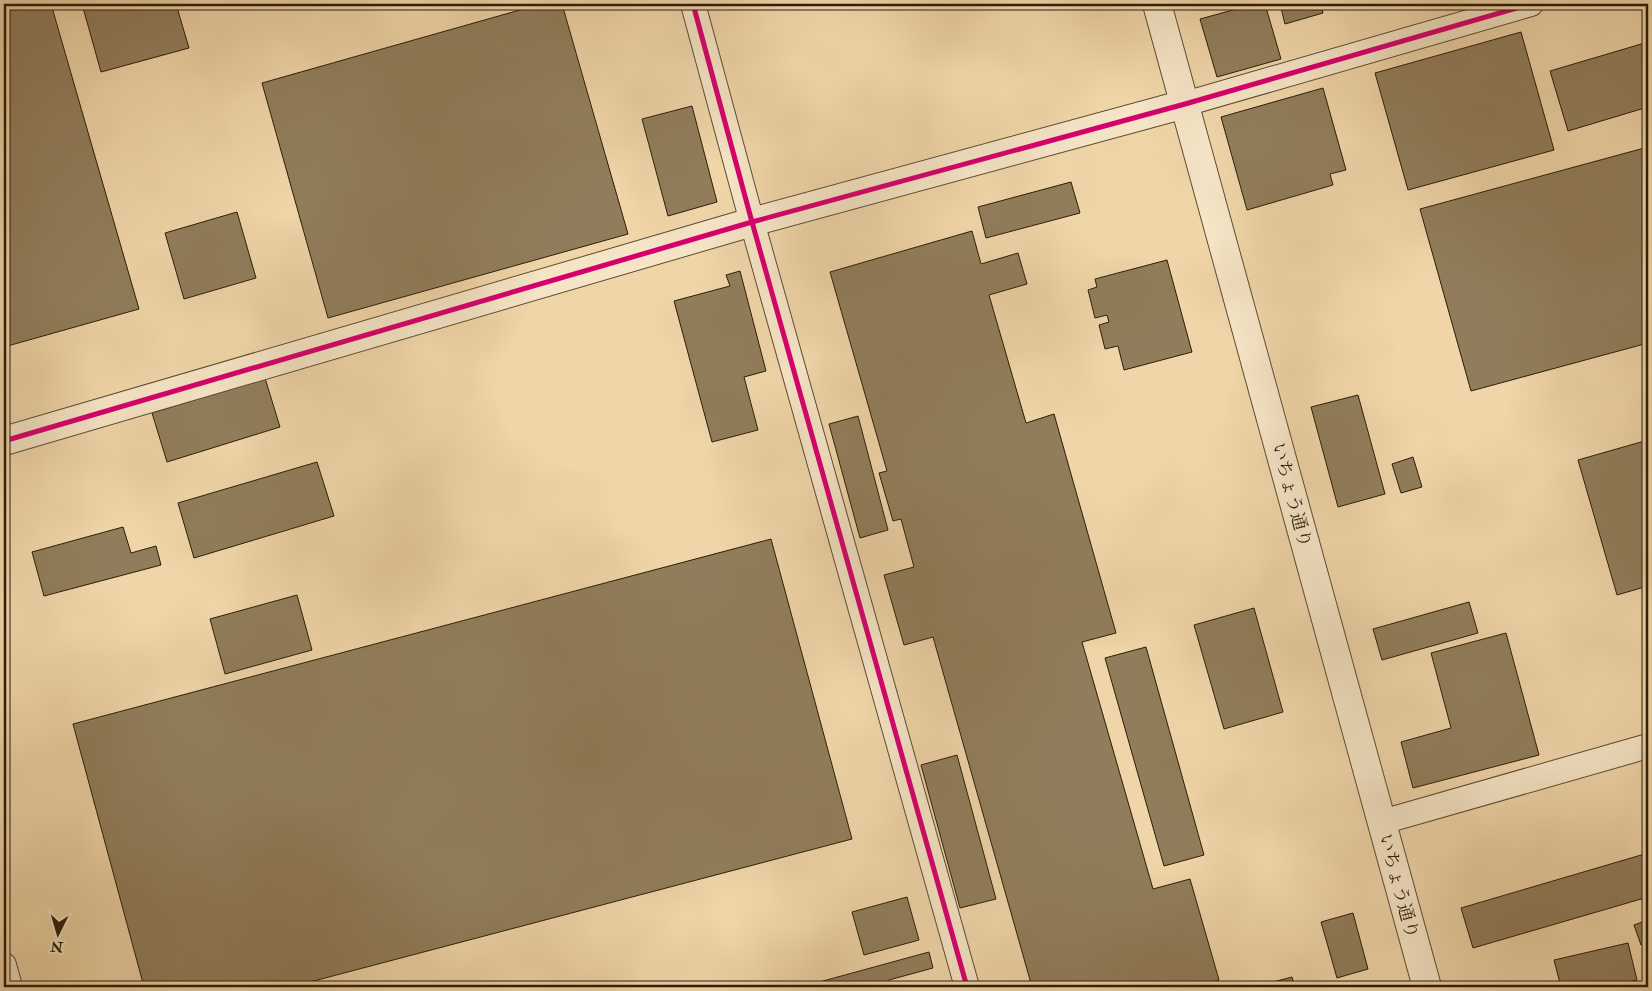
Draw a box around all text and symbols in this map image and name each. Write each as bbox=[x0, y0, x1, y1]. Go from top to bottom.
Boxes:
street label: いちょう通り bbox=[1266, 440, 1317, 550]
street label: いちょう通り bbox=[1373, 831, 1424, 941]
north arrow bbox=[32, 908, 82, 958]
text: N bbox=[49, 937, 65, 956]

